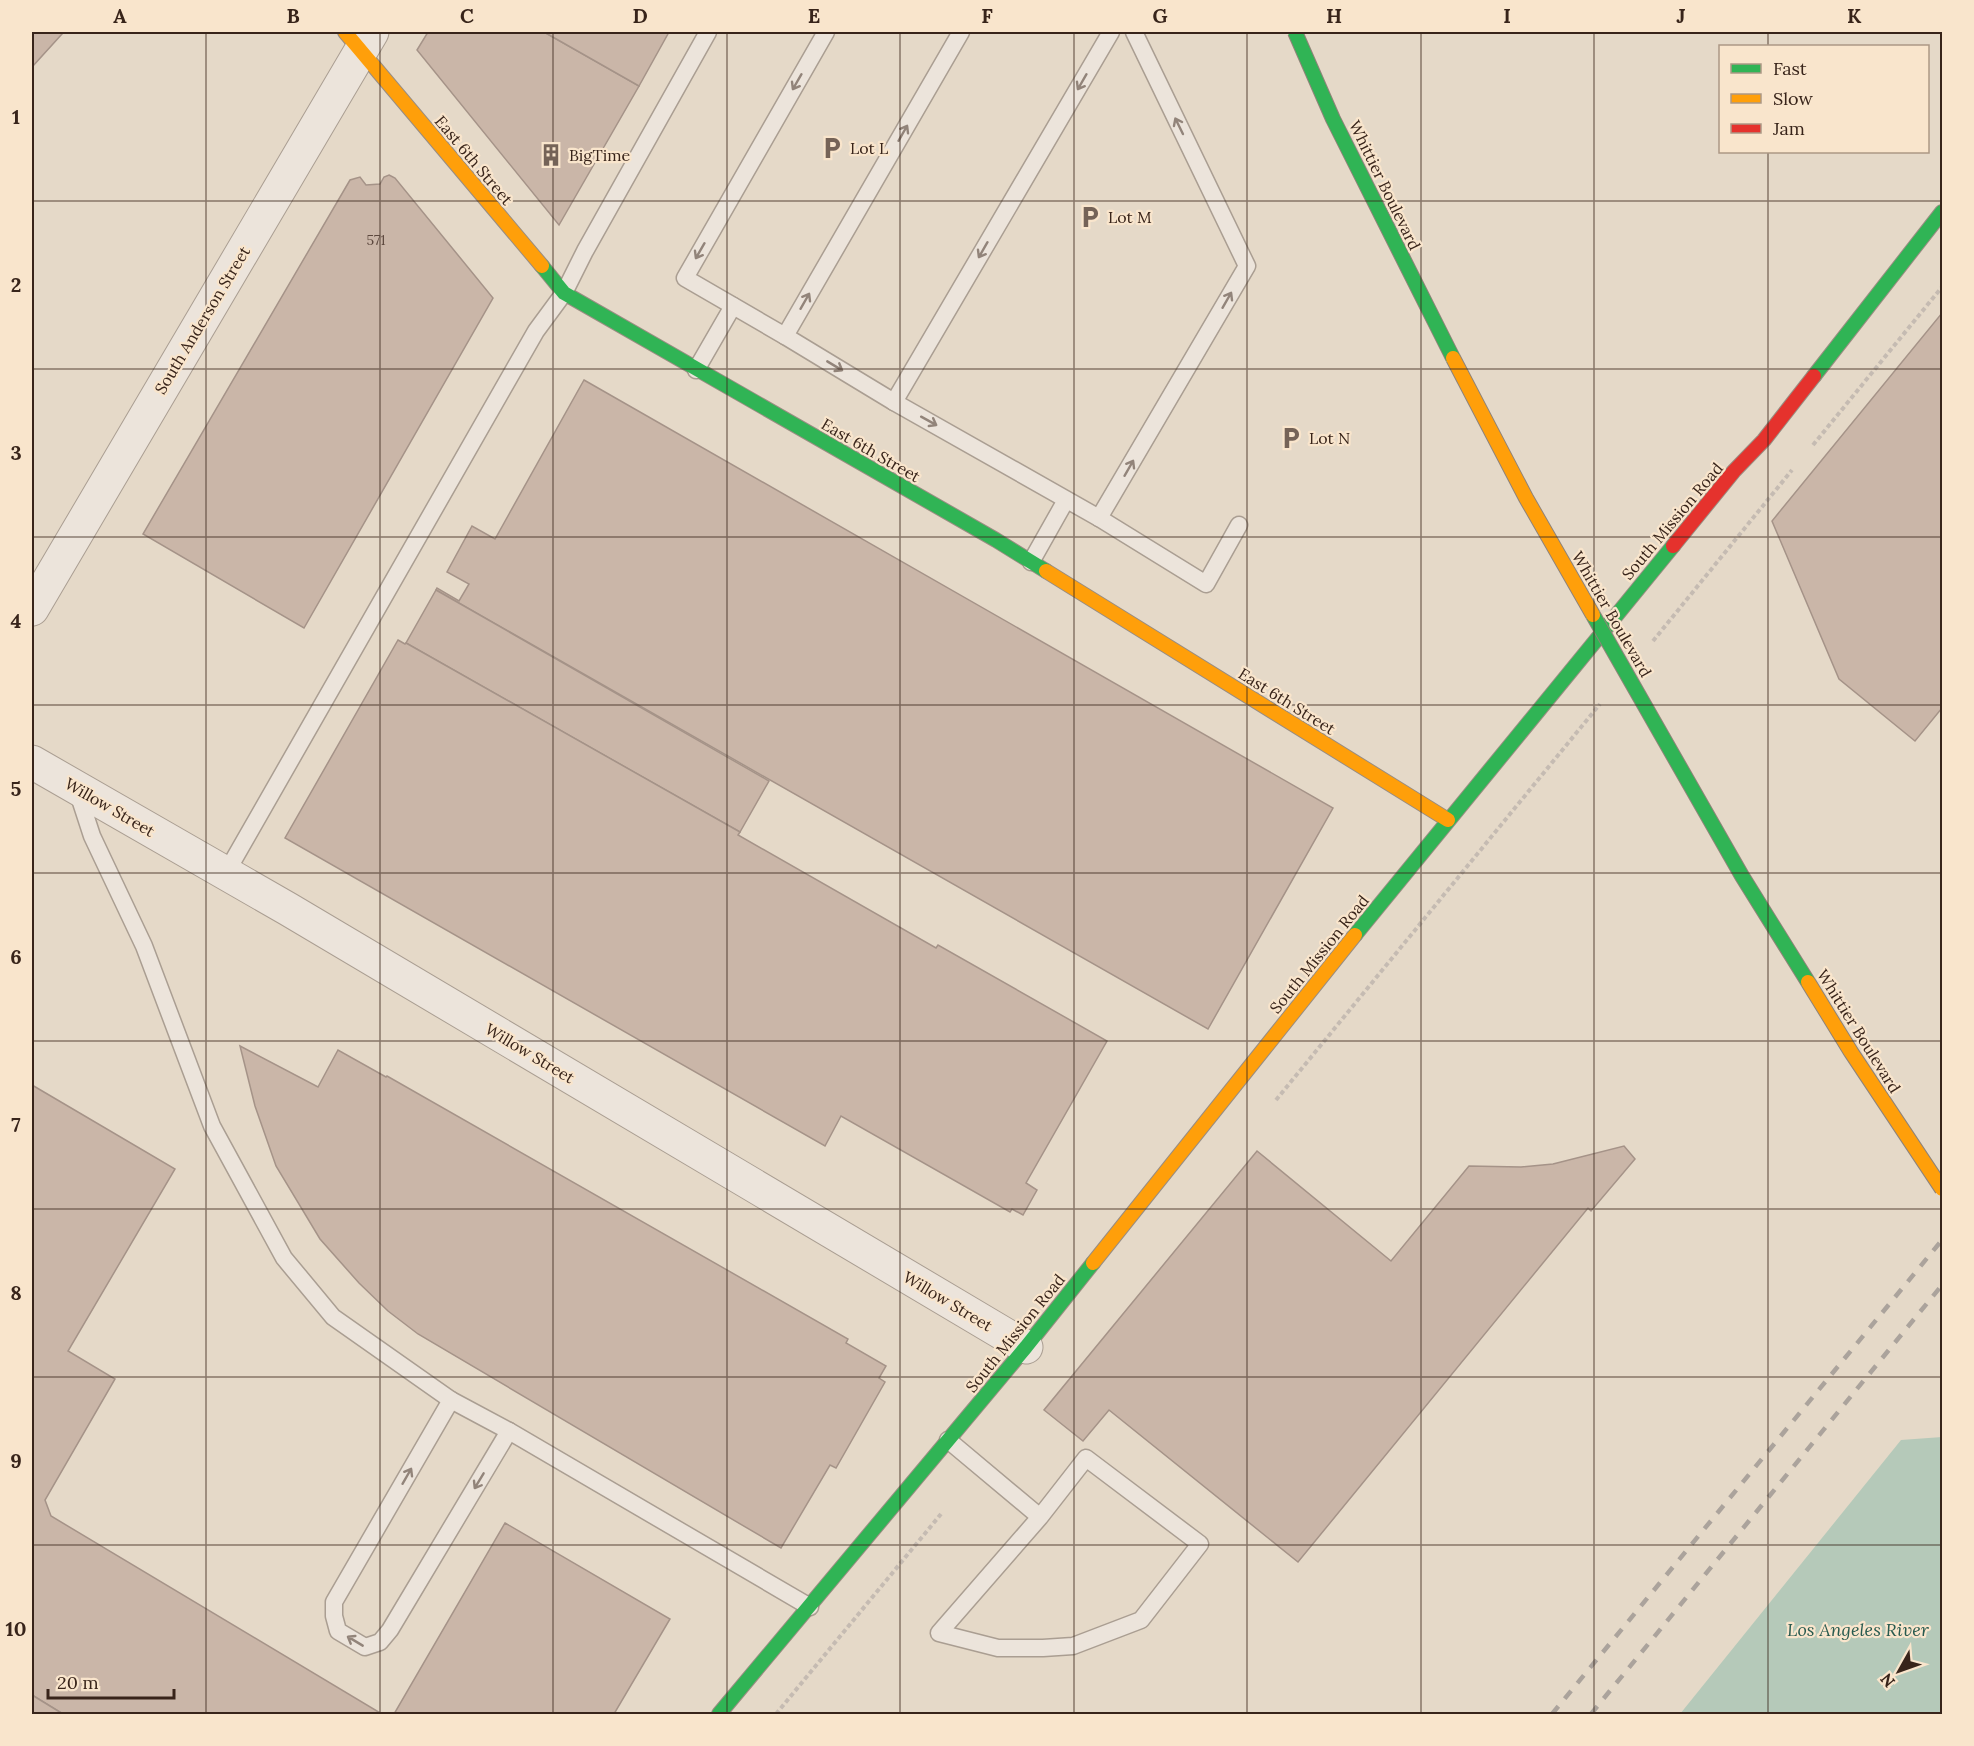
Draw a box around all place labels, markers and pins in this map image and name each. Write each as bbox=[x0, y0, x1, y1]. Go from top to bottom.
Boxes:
parking icon: Lot L bbox=[819, 135, 845, 161]
place label: Lot L bbox=[850, 138, 888, 158]
building icon: BigTime bbox=[538, 142, 564, 168]
place label: BigTime bbox=[569, 145, 631, 165]
parking icon: Lot M bbox=[1077, 204, 1103, 230]
place label: Lot M bbox=[1108, 207, 1152, 227]
parking icon: Lot N bbox=[1278, 425, 1304, 451]
place label: Lot N bbox=[1309, 428, 1350, 448]

